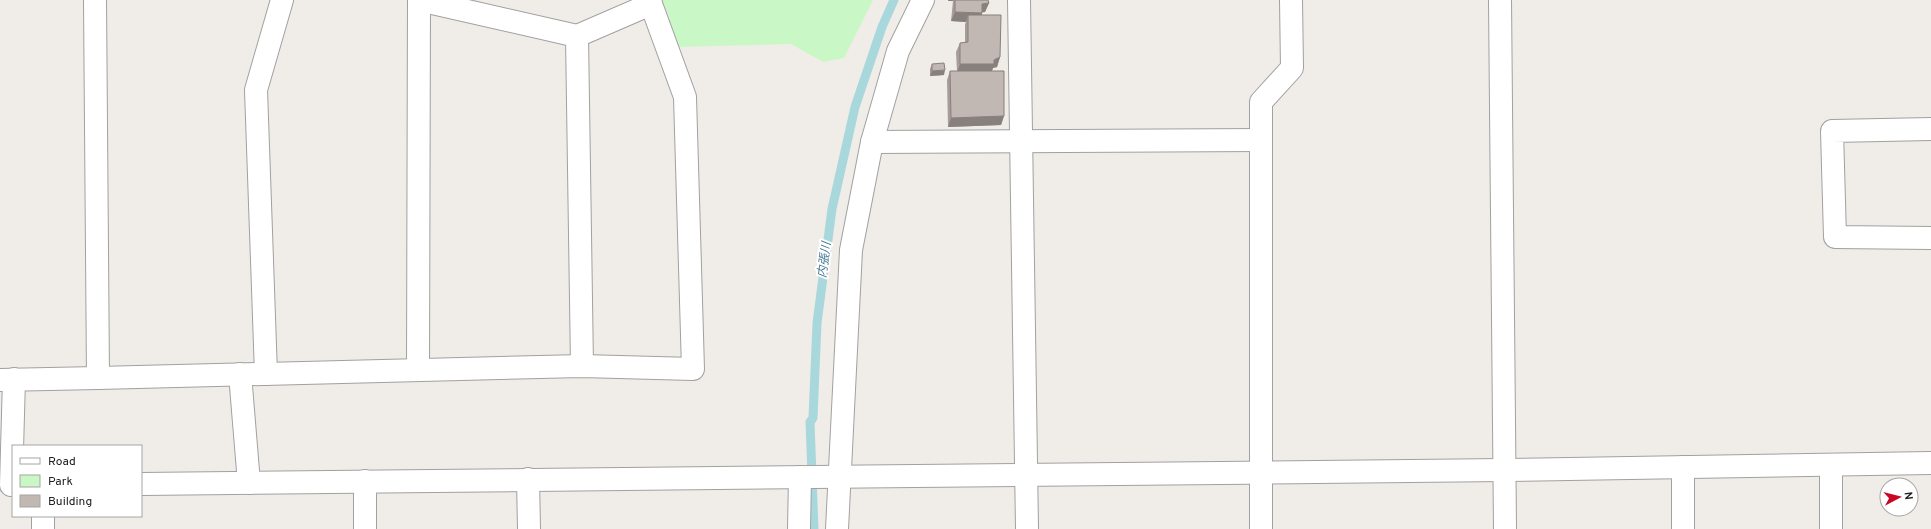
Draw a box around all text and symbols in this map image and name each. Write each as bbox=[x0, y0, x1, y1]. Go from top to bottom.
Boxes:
water label: 内張川 bbox=[815, 239, 836, 279]
legend bbox=[12, 445, 142, 517]
text: Road bbox=[48, 454, 76, 470]
text: Park bbox=[48, 474, 73, 490]
north arrow bbox=[1879, 477, 1919, 517]
text: N bbox=[1901, 491, 1915, 501]
text: Building bbox=[48, 494, 92, 510]

